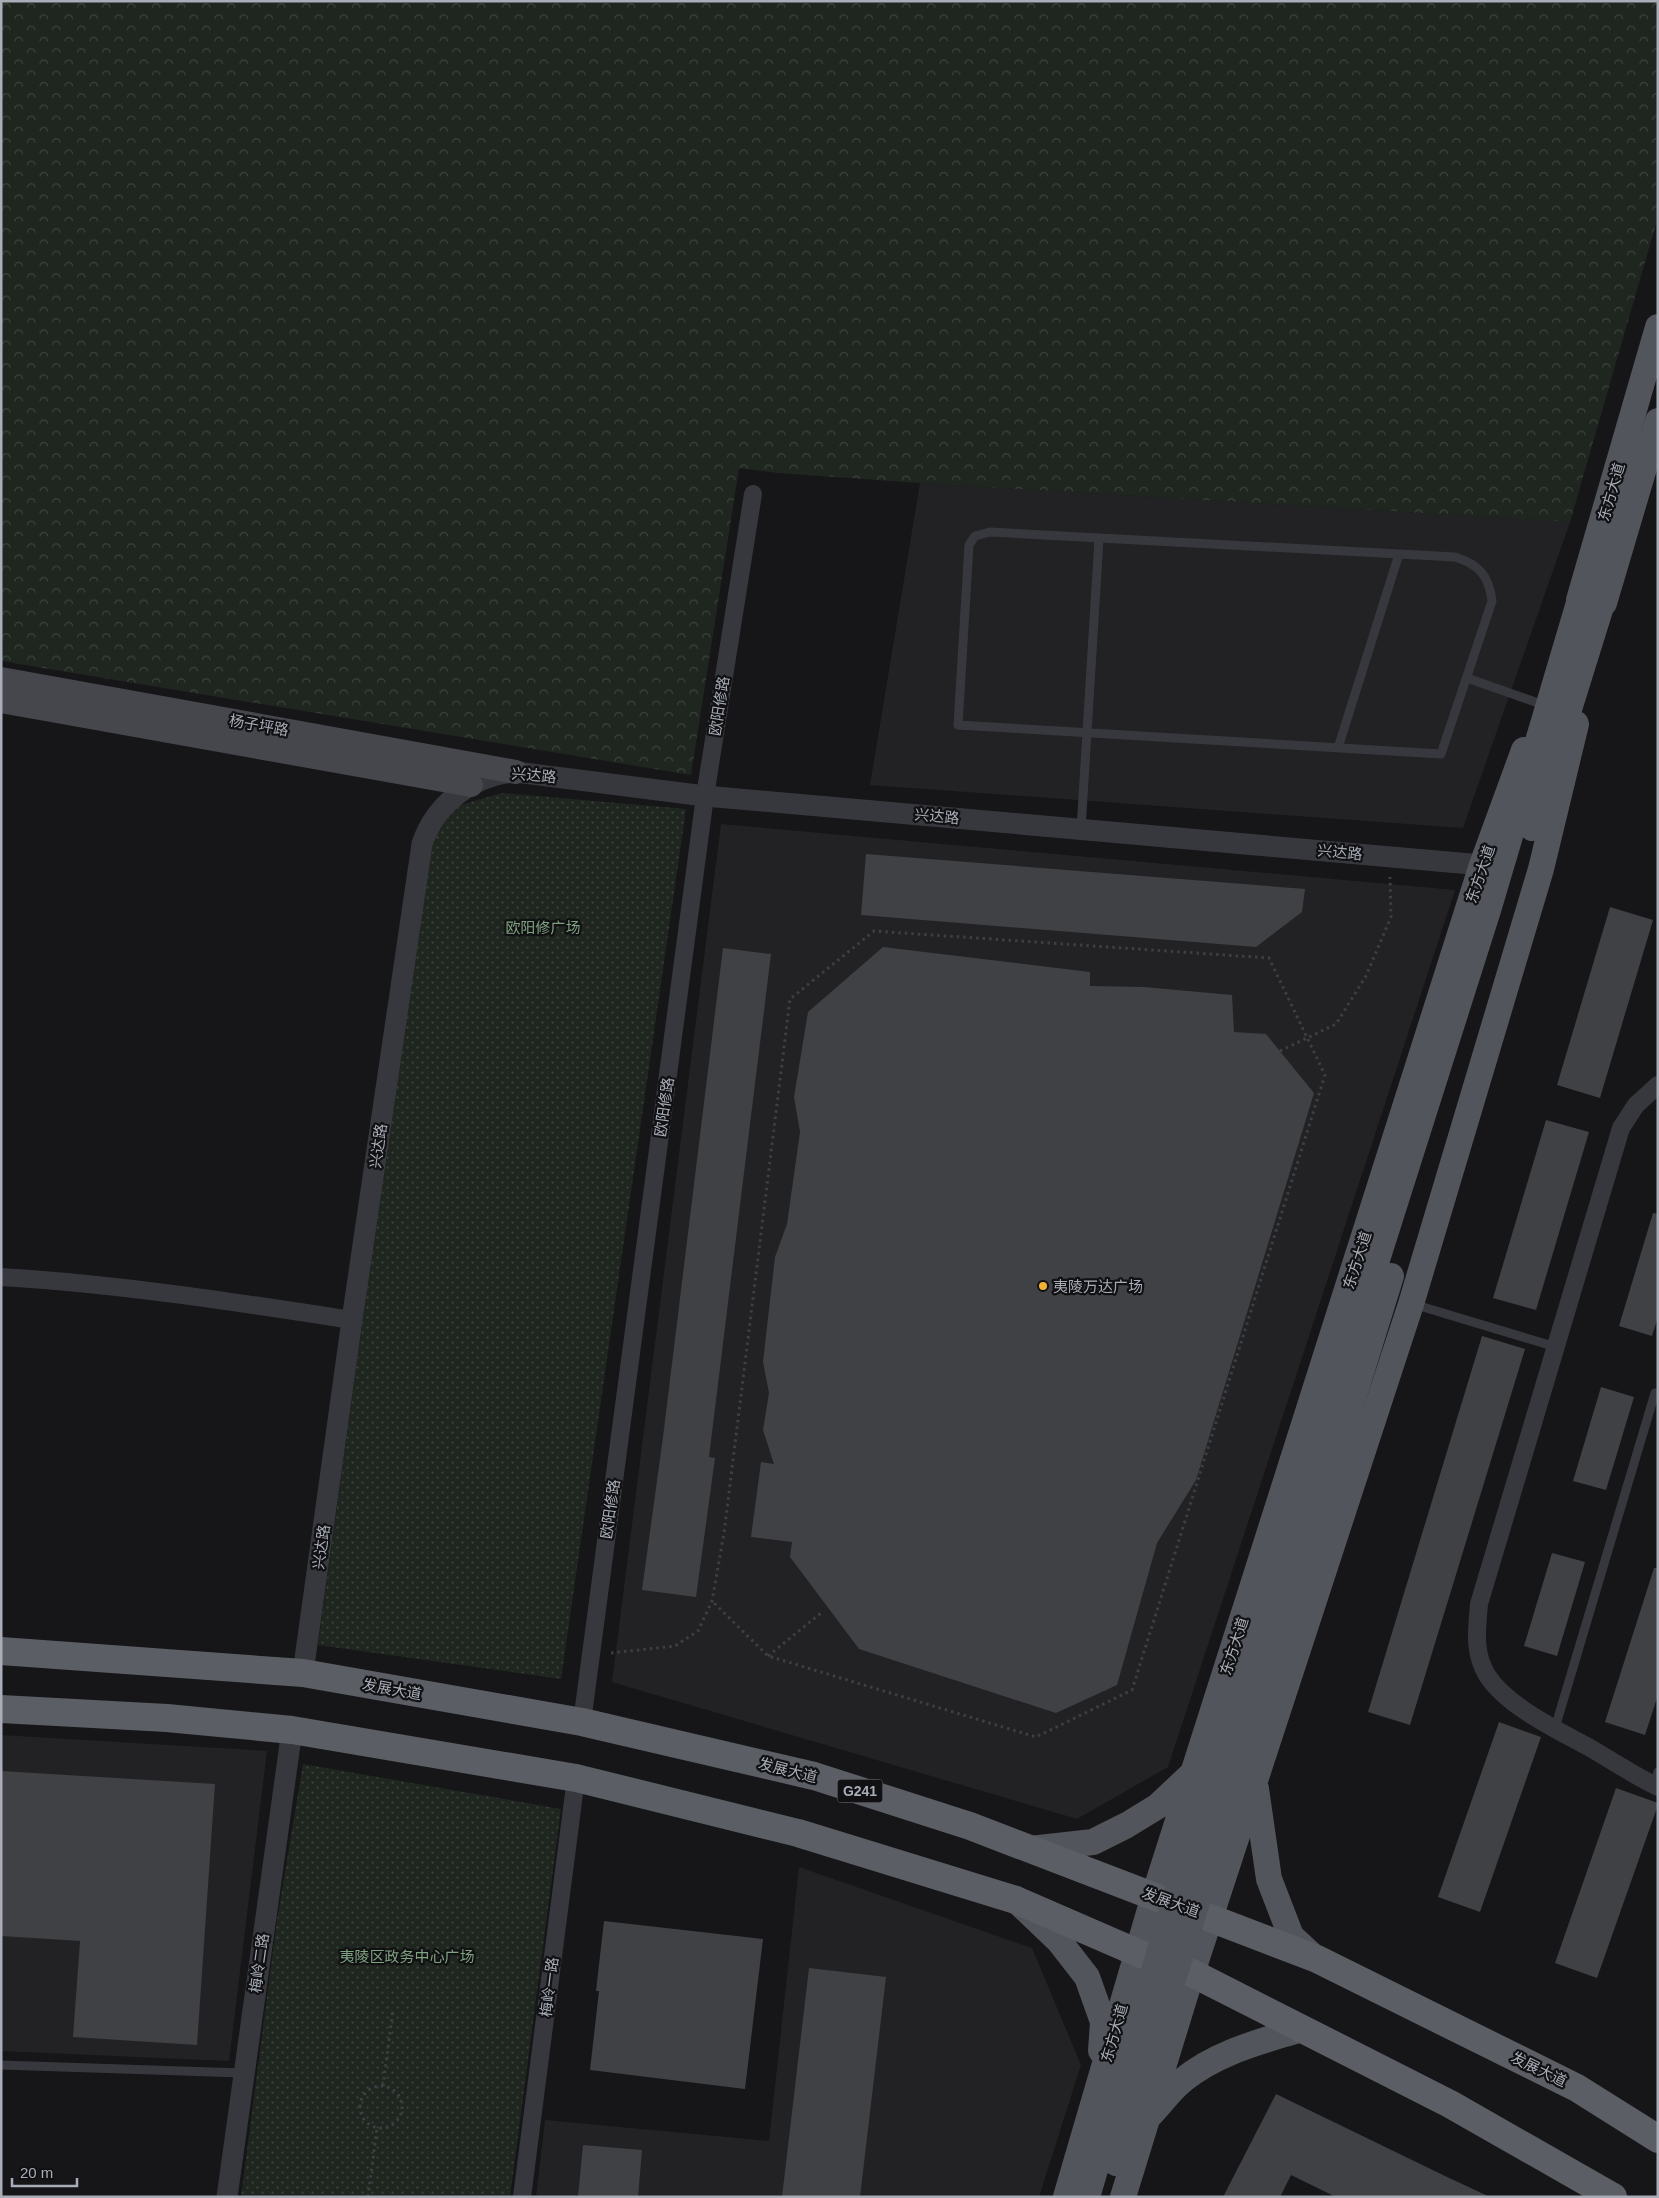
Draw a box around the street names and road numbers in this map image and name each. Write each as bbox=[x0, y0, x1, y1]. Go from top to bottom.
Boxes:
street label: 东方大道 bbox=[1595, 461, 1627, 523]
street label: 欧阳修路 bbox=[706, 675, 732, 737]
street label: 杨子坪路 bbox=[228, 711, 290, 739]
street label: 兴达路 bbox=[511, 765, 557, 785]
street label: 兴达路 bbox=[914, 806, 960, 826]
street label: 兴达路 bbox=[1317, 842, 1363, 862]
street label: 东方大道 bbox=[1462, 843, 1498, 905]
street label: 欧阳修路 bbox=[651, 1076, 677, 1138]
street label: 兴达路 bbox=[366, 1123, 390, 1169]
street label: 东方大道 bbox=[1340, 1229, 1374, 1291]
street label: 欧阳修路 bbox=[597, 1478, 623, 1540]
street label: 兴达路 bbox=[309, 1524, 333, 1570]
street label: 东方大道 bbox=[1217, 1615, 1251, 1677]
street label: 发展大道 bbox=[361, 1675, 423, 1703]
street label: 发展大道 bbox=[757, 1754, 819, 1786]
road number: G241 bbox=[838, 1780, 882, 1802]
street label: 发展大道 bbox=[1140, 1884, 1202, 1920]
street label: 梅岭二路 bbox=[246, 1932, 272, 1994]
street label: 梅岭一路 bbox=[537, 1956, 561, 2018]
street label: 东方大道 bbox=[1098, 2002, 1130, 2064]
street label: 发展大道 bbox=[1508, 2048, 1570, 2090]

